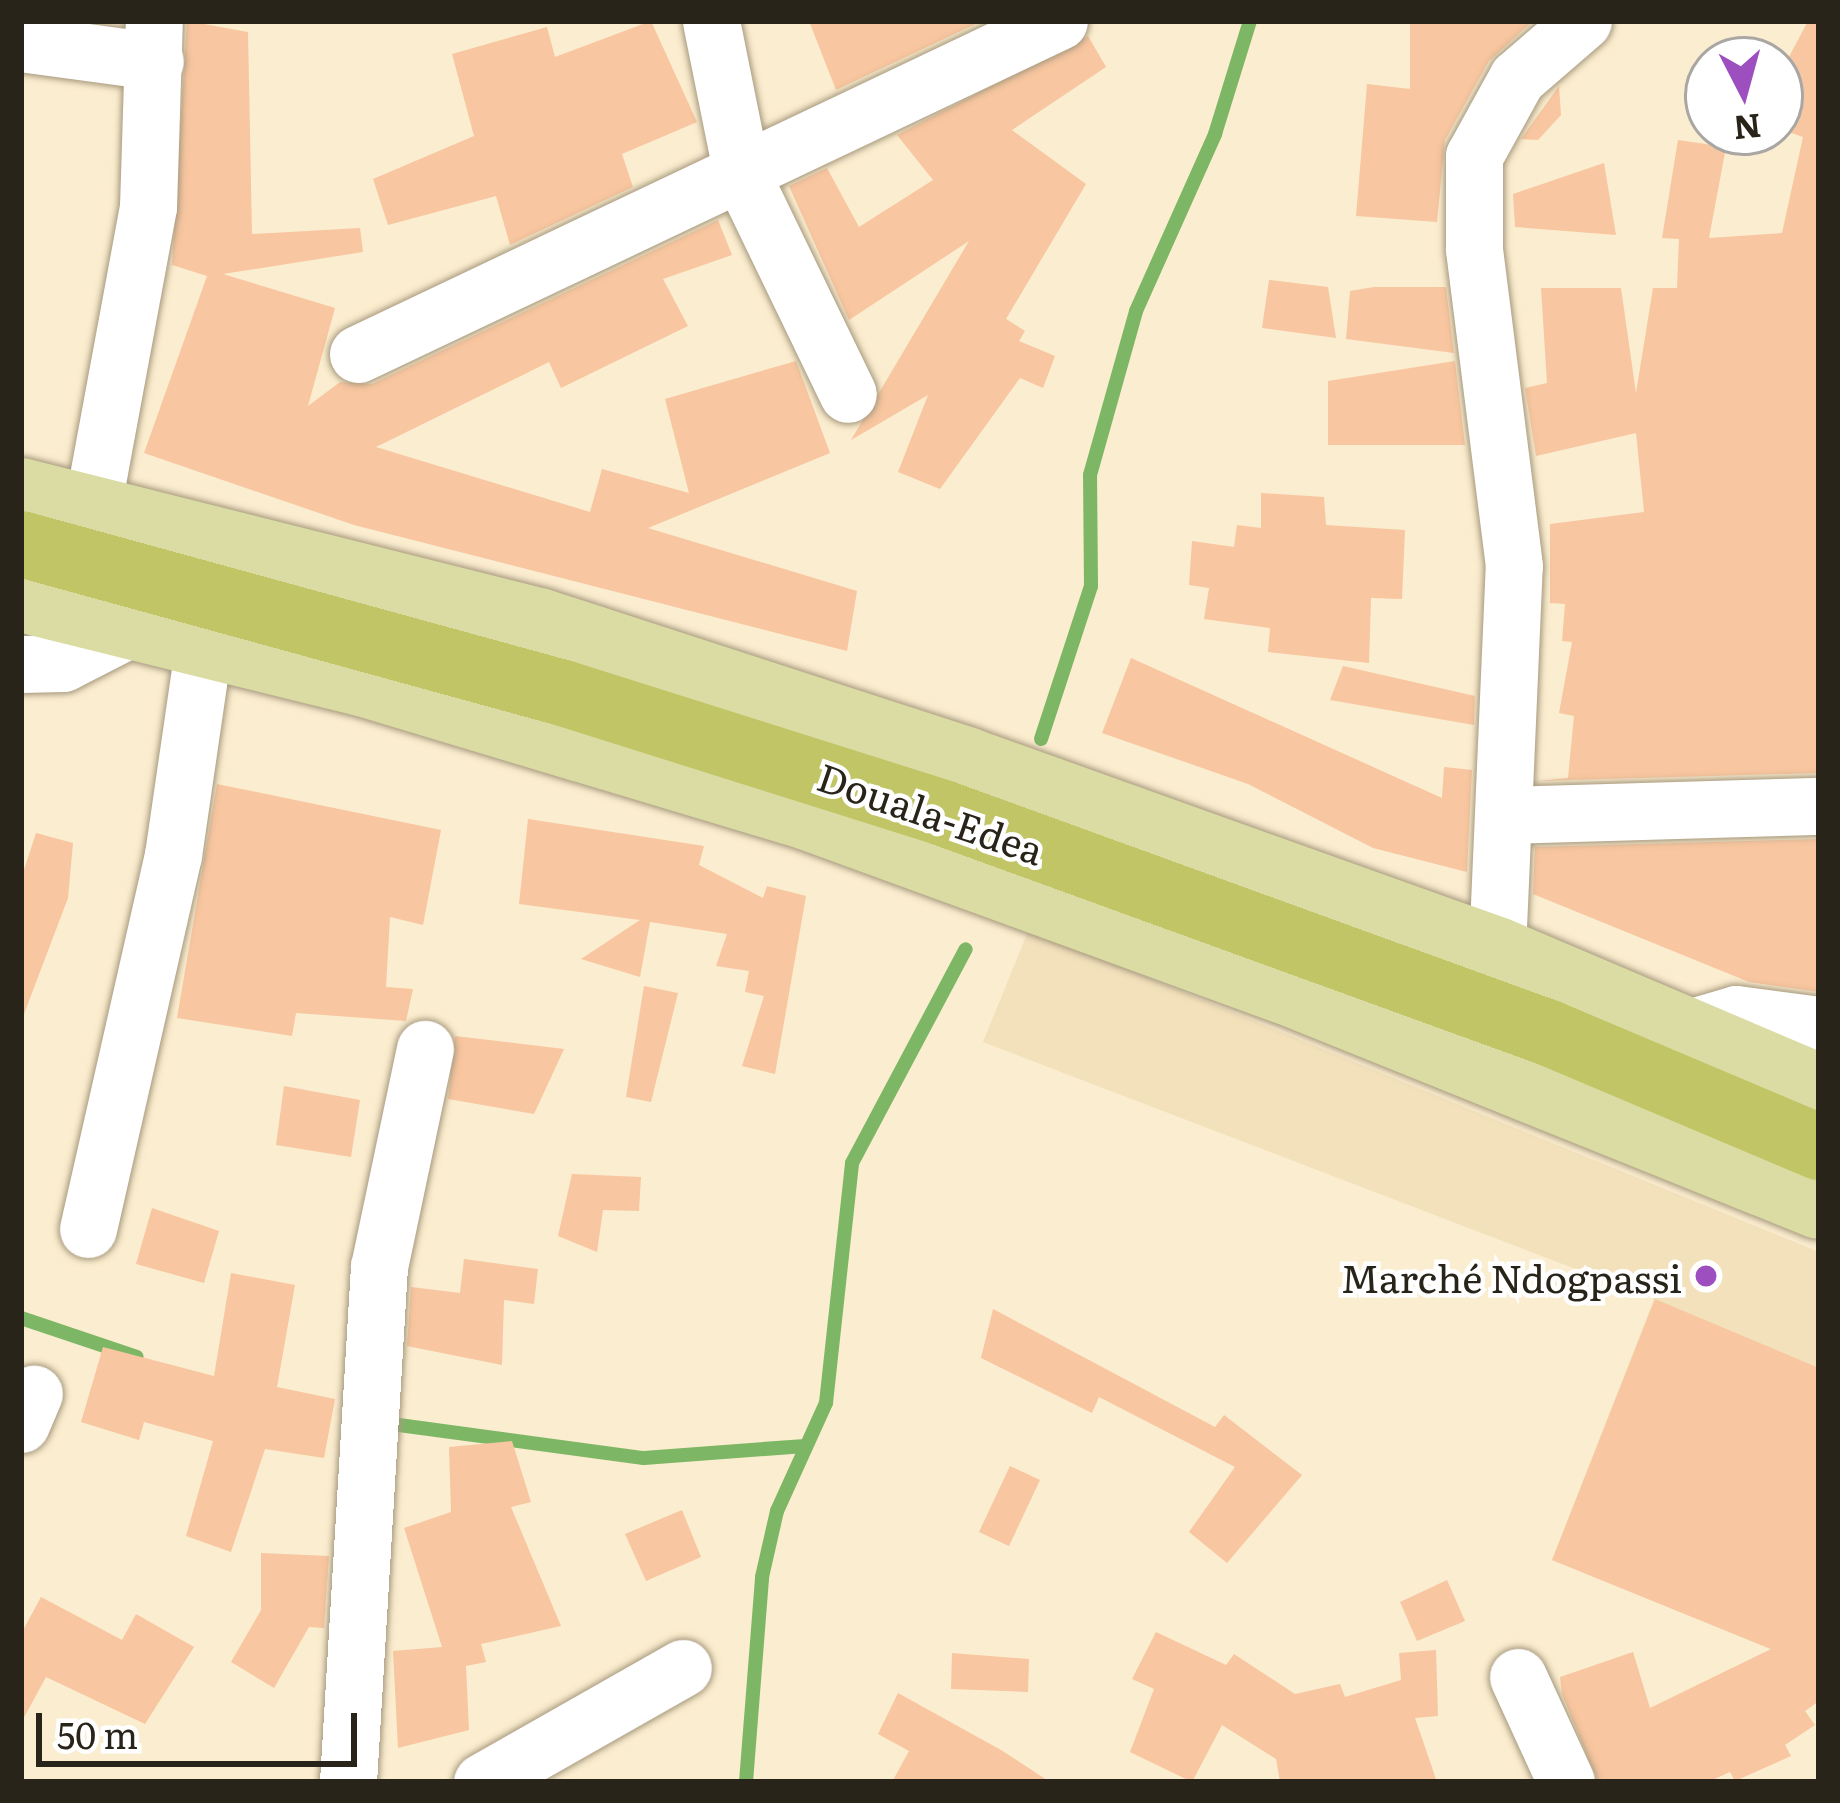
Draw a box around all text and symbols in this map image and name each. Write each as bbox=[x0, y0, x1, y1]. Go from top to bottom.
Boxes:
north arrow bbox=[1684, 36, 1804, 156]
text: N bbox=[1731, 104, 1764, 155]
street label: Douala-Edea bbox=[812, 752, 1050, 872]
place label: Marché Ndogpassi bbox=[1341, 1253, 1682, 1299]
marker: Marché Ndogpassi bbox=[1693, 1263, 1719, 1289]
scale bar bbox=[42, 1689, 363, 1763]
text: 50 m bbox=[57, 1707, 138, 1760]

